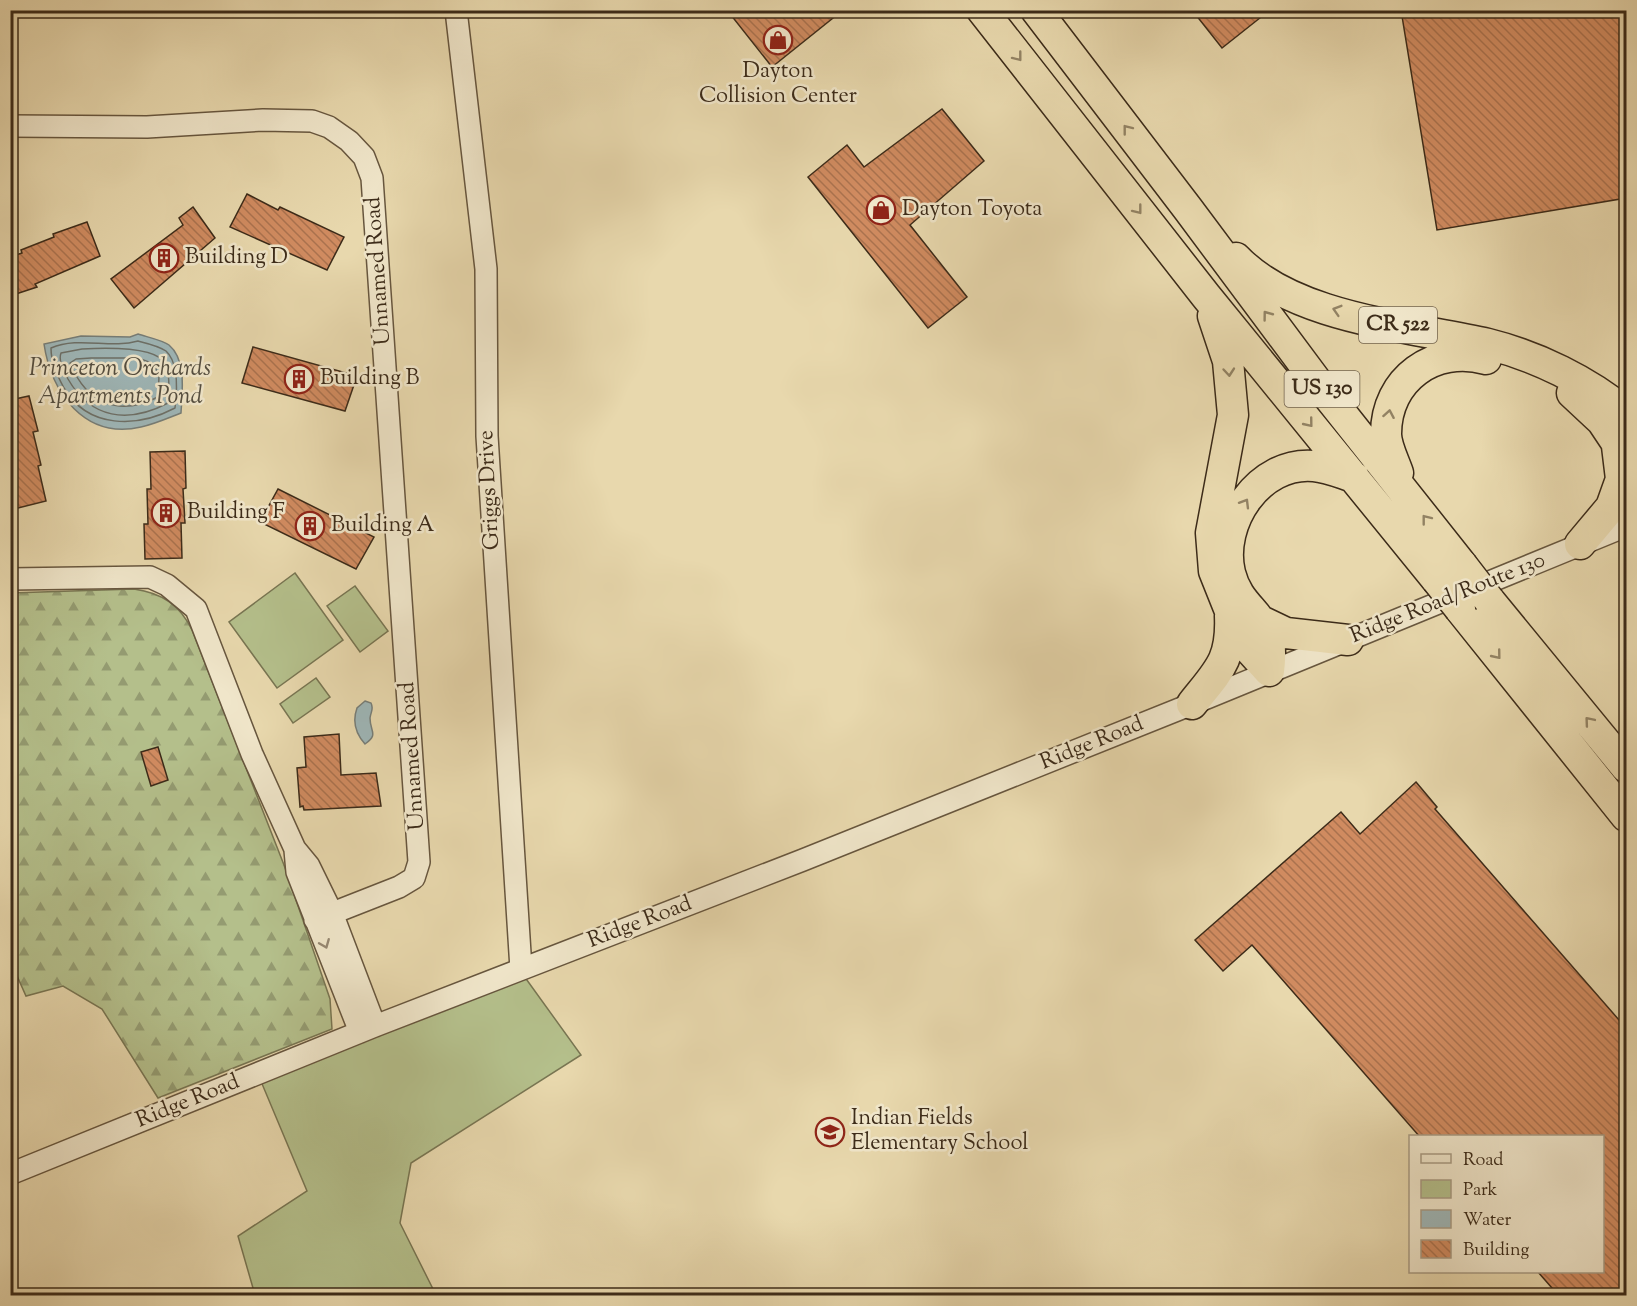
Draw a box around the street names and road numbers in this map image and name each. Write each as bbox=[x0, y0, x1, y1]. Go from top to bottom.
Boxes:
street label: Unnamed Road bbox=[358, 196, 400, 346]
road number: CR 522 bbox=[1359, 307, 1437, 343]
road number: US 130 bbox=[1284, 371, 1360, 407]
street label: Griggs Drive bbox=[471, 429, 509, 551]
street label: Ridge Road/Route 130 bbox=[1346, 545, 1550, 653]
street label: Unnamed Road bbox=[392, 681, 434, 831]
street label: Ridge Road bbox=[1035, 709, 1149, 779]
street label: Ridge Road bbox=[583, 889, 697, 957]
street label: Ridge Road bbox=[131, 1067, 245, 1137]

